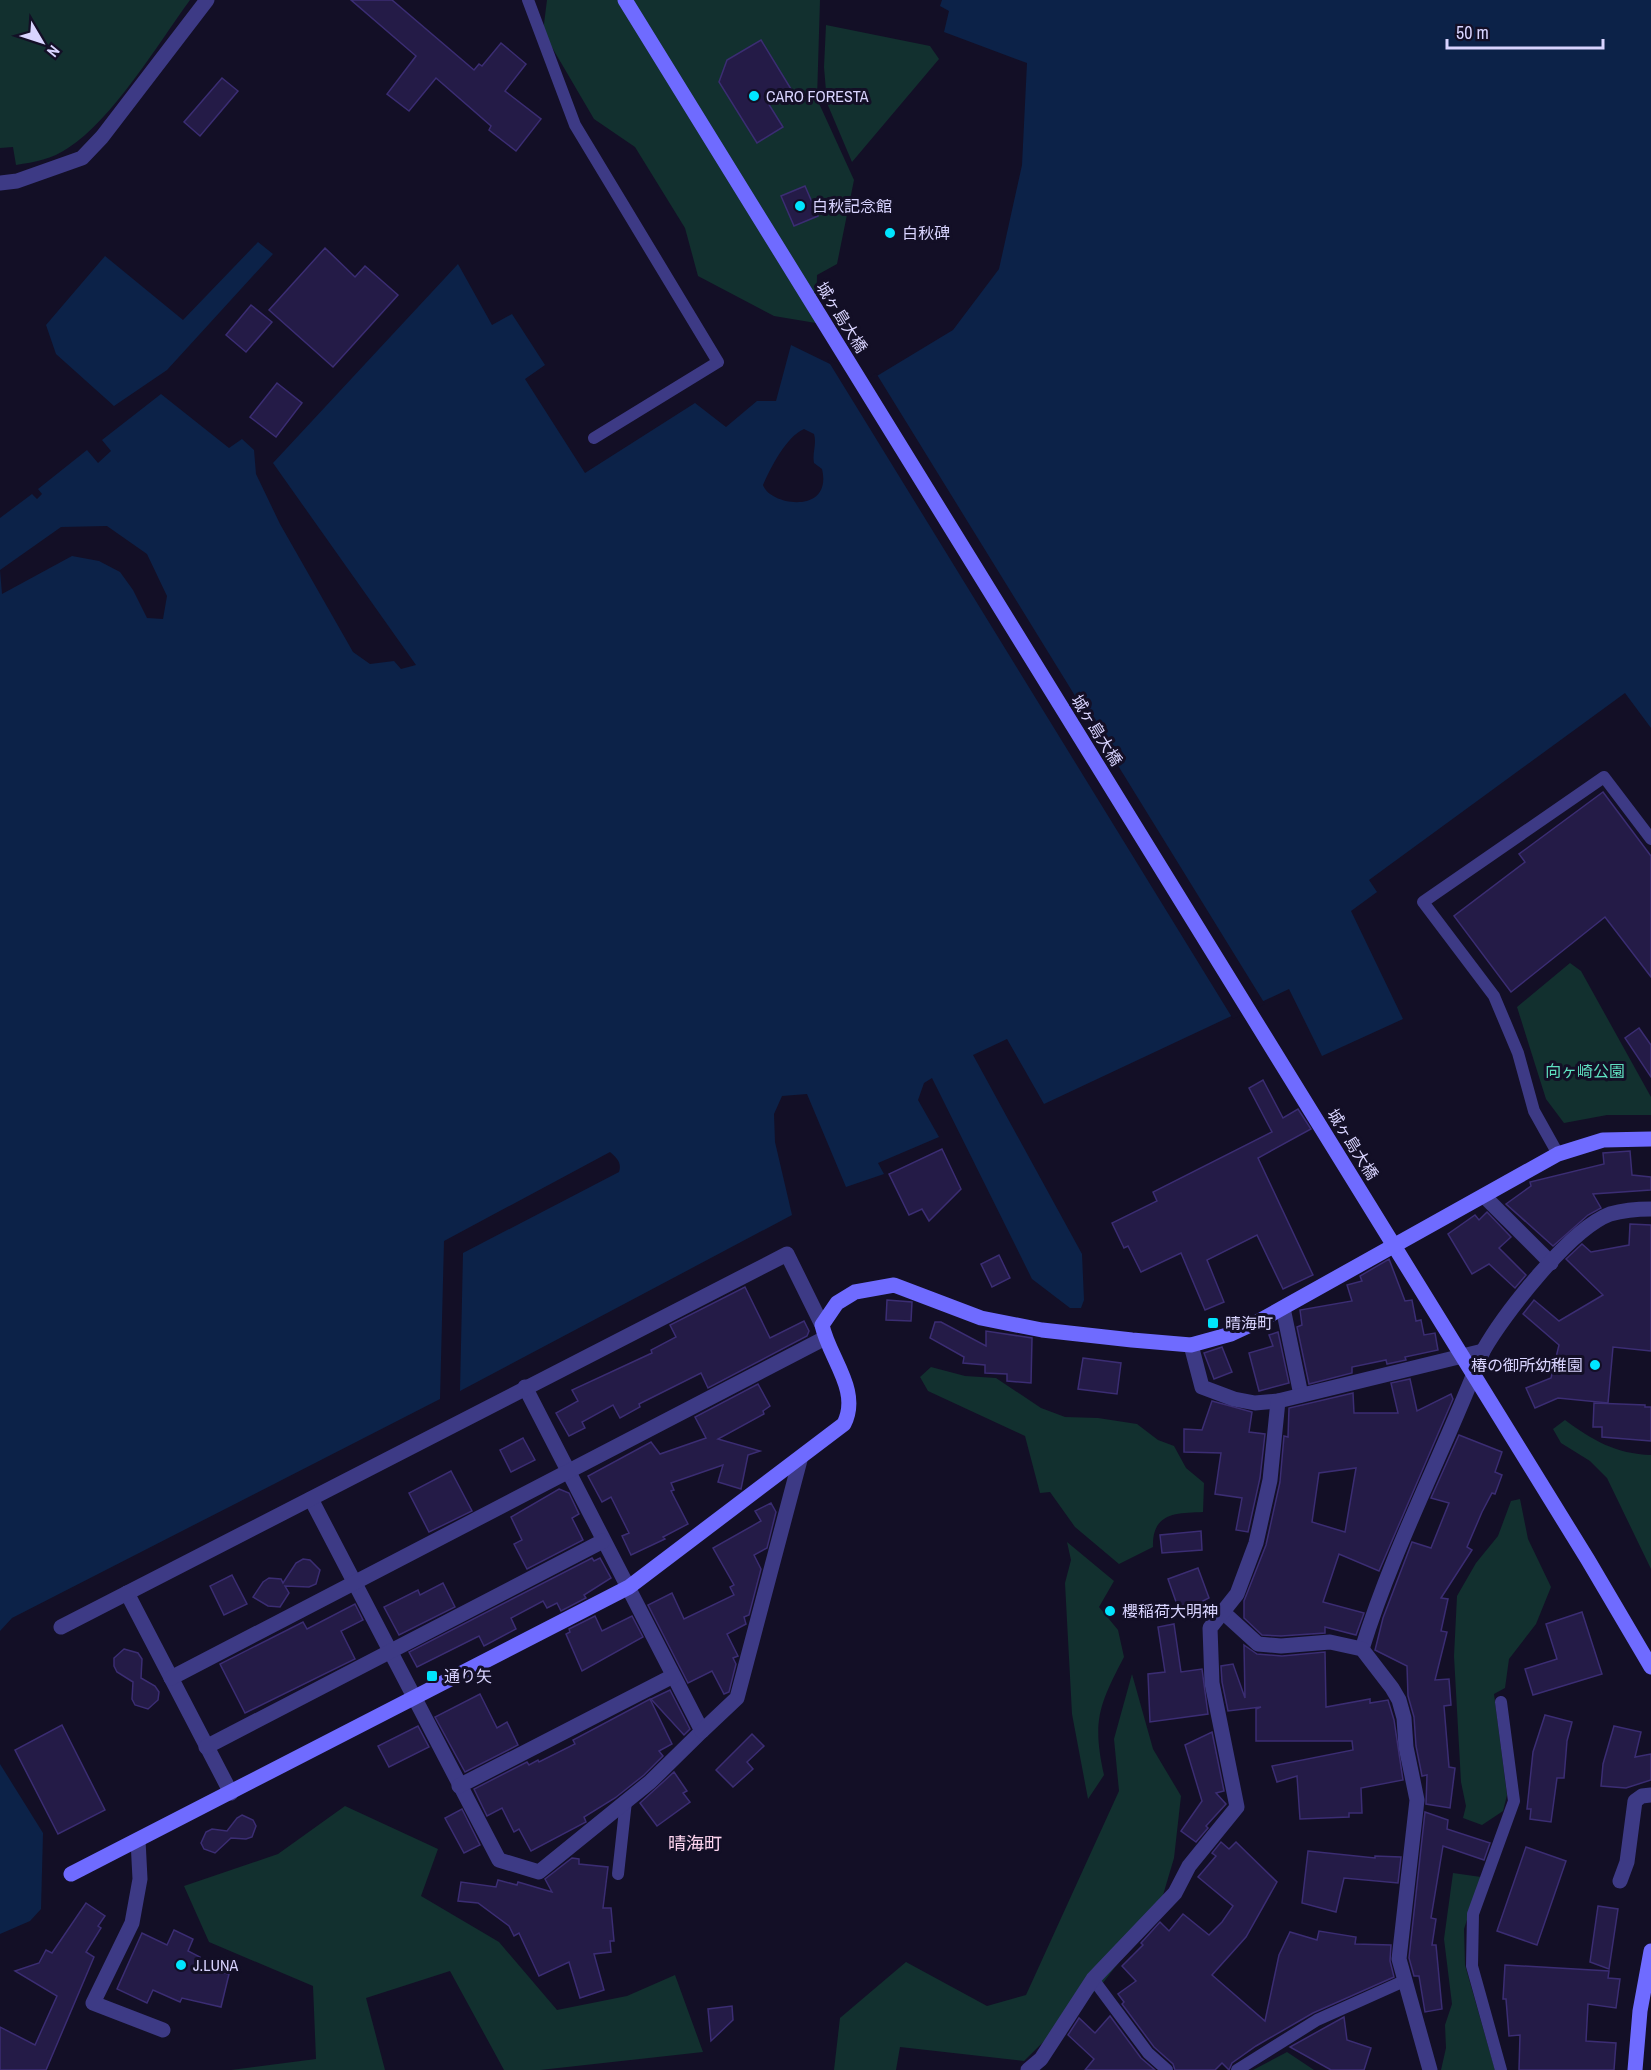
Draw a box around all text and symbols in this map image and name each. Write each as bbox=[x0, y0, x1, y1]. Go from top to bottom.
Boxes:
north arrow bbox=[12, 12, 72, 72]
scale bar bbox=[1447, 12, 1603, 50]
text: 50 m bbox=[1456, 20, 1489, 45]
text: N bbox=[42, 41, 65, 62]
place label: CARO FORESTA bbox=[766, 85, 869, 107]
marker: CARO FORESTA bbox=[747, 89, 761, 103]
place label: 白秋記念館 bbox=[812, 195, 892, 217]
marker: 白秋記念館 bbox=[793, 199, 807, 213]
place label: 白秋碑 bbox=[902, 222, 950, 244]
marker: 白秋碑 bbox=[883, 226, 897, 240]
street label: 城ヶ島大橋 bbox=[811, 277, 873, 357]
street label: 城ヶ島大橋 bbox=[1066, 690, 1128, 770]
park label: 向ヶ崎公園 bbox=[1545, 1060, 1625, 1082]
street label: 城ヶ島大橋 bbox=[1322, 1104, 1384, 1184]
place label: 晴海町 bbox=[1225, 1312, 1273, 1334]
marker: 晴海町 bbox=[1206, 1316, 1220, 1330]
place label: 椿の御所幼稚園 bbox=[1471, 1354, 1583, 1376]
marker: 椿の御所幼稚園 bbox=[1588, 1358, 1602, 1372]
place label: 櫻稲荷大明神 bbox=[1122, 1600, 1218, 1622]
marker: 櫻稲荷大明神 bbox=[1103, 1604, 1117, 1618]
place label: 通り矢 bbox=[444, 1665, 492, 1687]
marker: 通り矢 bbox=[425, 1669, 439, 1683]
district label: 晴海町 bbox=[668, 1831, 722, 1856]
place label: J.LUNA bbox=[193, 1954, 238, 1976]
marker: J.LUNA bbox=[174, 1958, 188, 1972]

